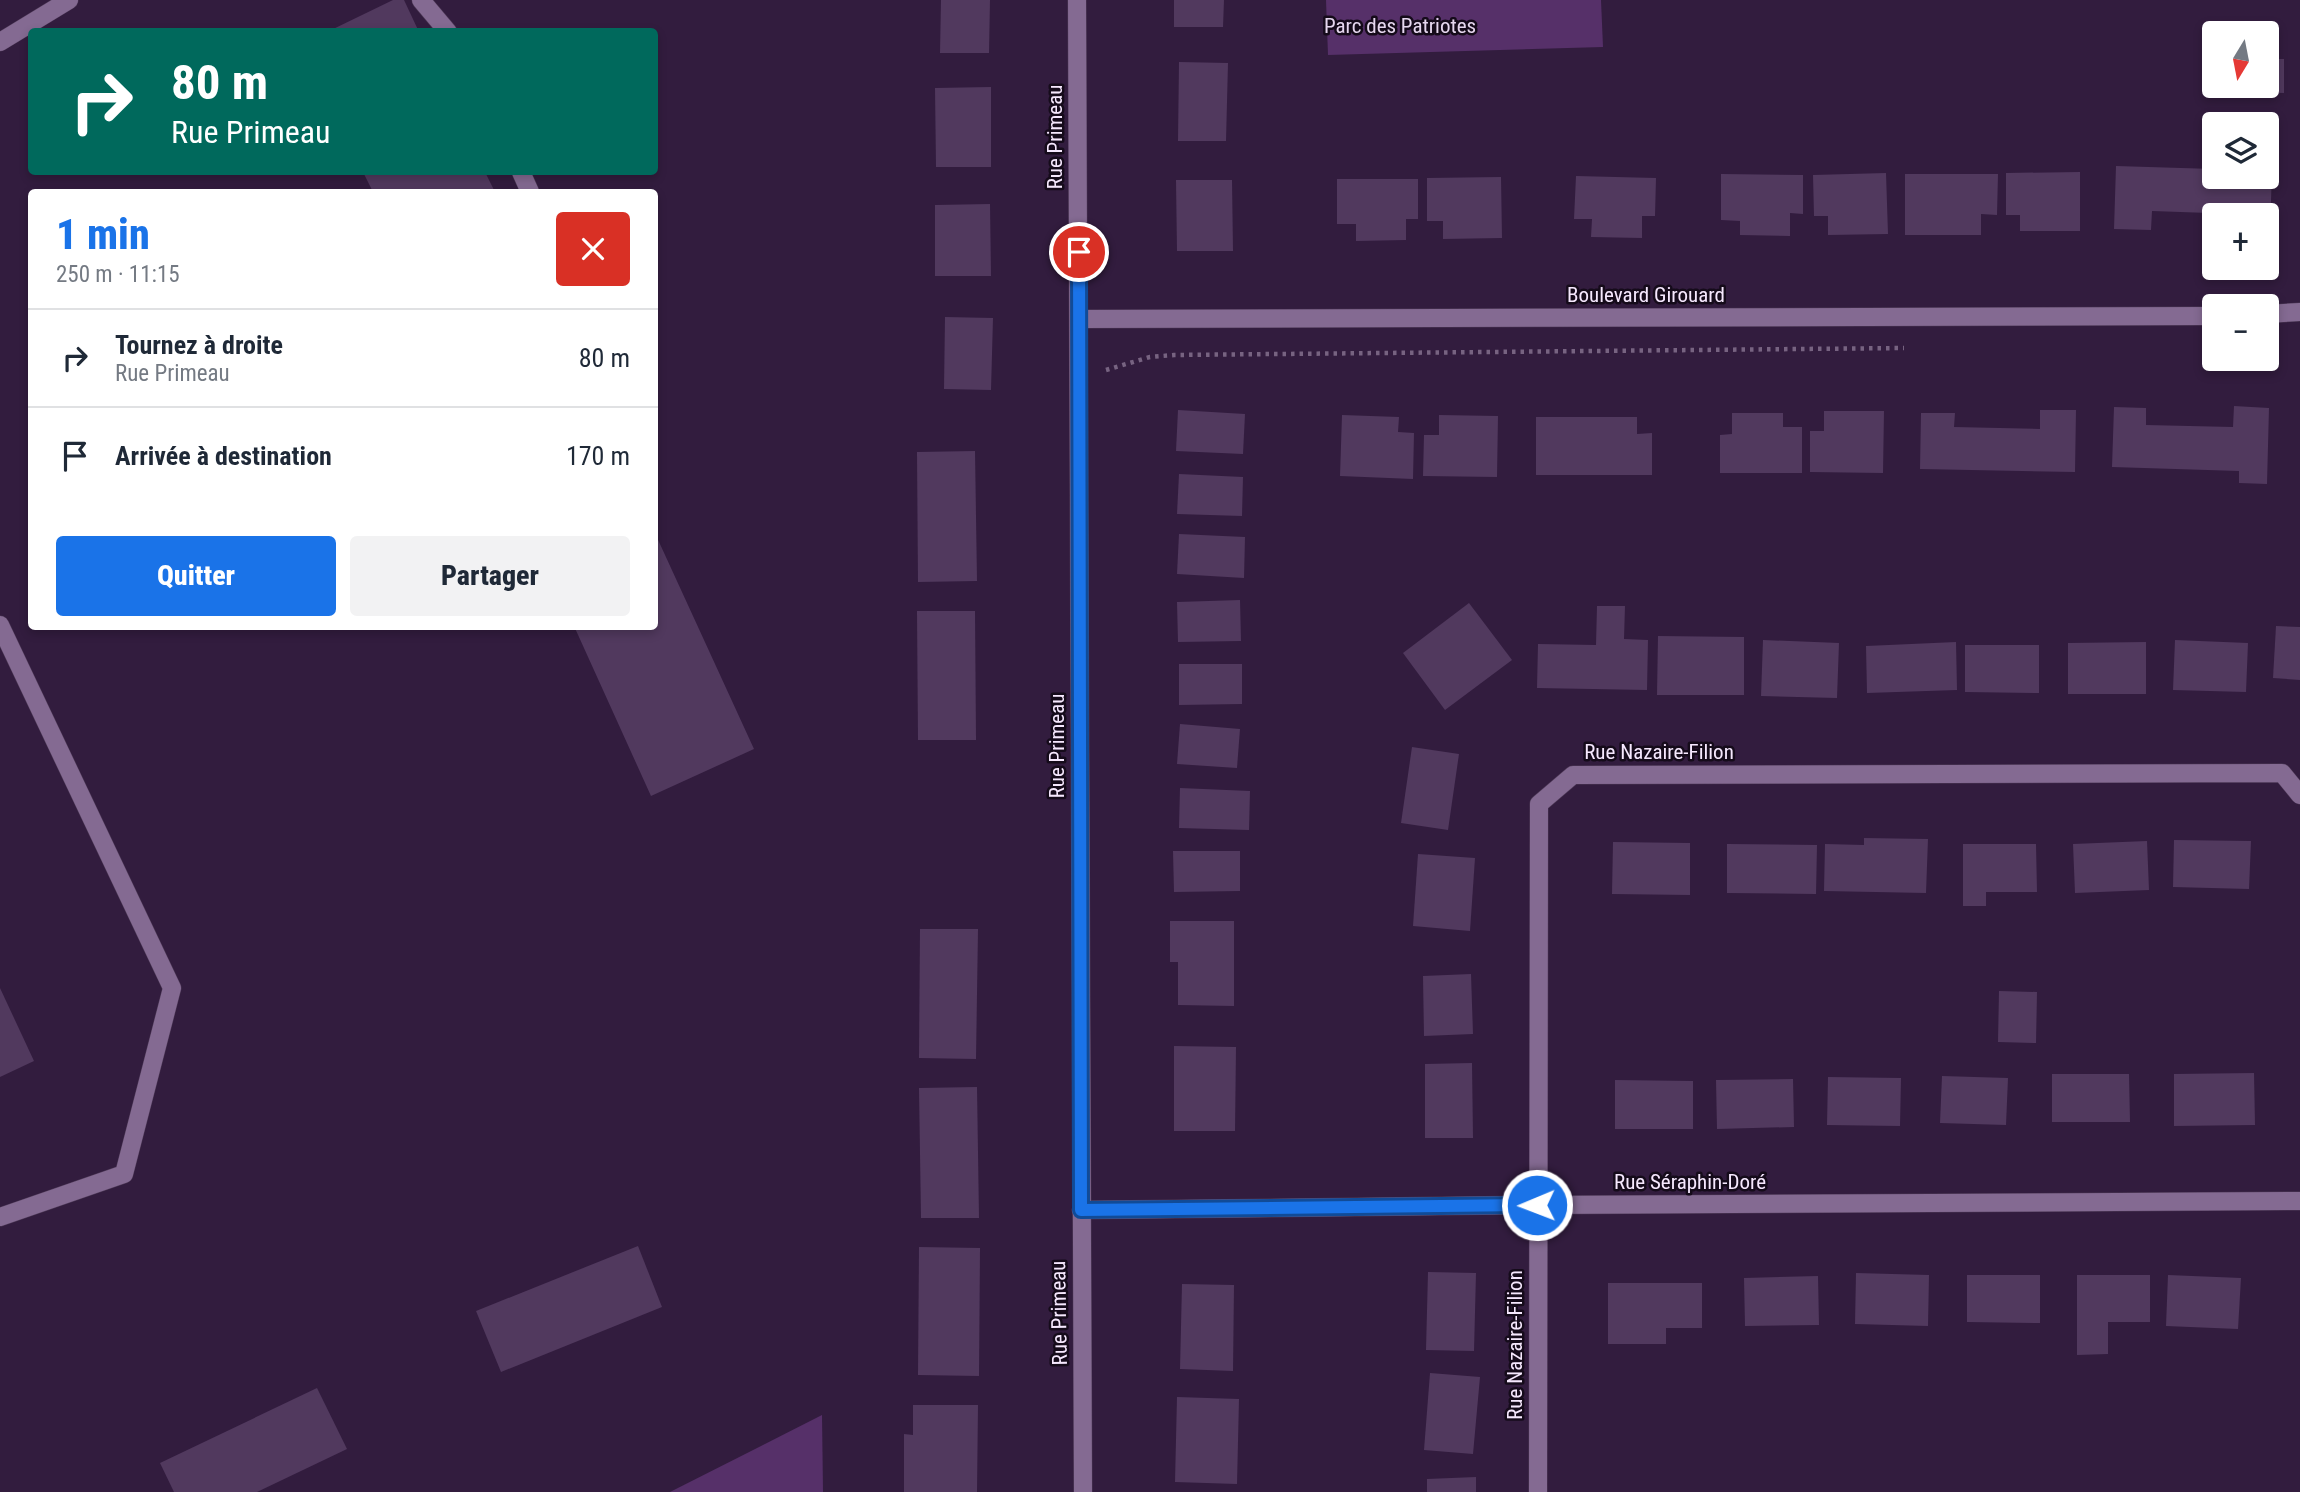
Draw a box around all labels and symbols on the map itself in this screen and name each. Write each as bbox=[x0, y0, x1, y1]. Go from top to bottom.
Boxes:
park label: Parc des Patriotes bbox=[1324, 14, 1476, 38]
north arrow bbox=[2202, 21, 2278, 98]
street label: Rue Primeau bbox=[1043, 85, 1067, 189]
pin bbox=[1049, 222, 1109, 282]
street label: Boulevard Girouard bbox=[1567, 283, 1725, 307]
street label: Rue Primeau bbox=[1045, 694, 1069, 798]
street label: Rue Nazaire-Filion bbox=[1584, 740, 1734, 764]
position arrow bbox=[1500, 1168, 1574, 1242]
street label: Rue Séraphin-Doré bbox=[1614, 1170, 1766, 1194]
street label: Rue Primeau bbox=[1046, 1260, 1072, 1366]
street label: Rue Nazaire-Filion bbox=[1503, 1270, 1527, 1420]

